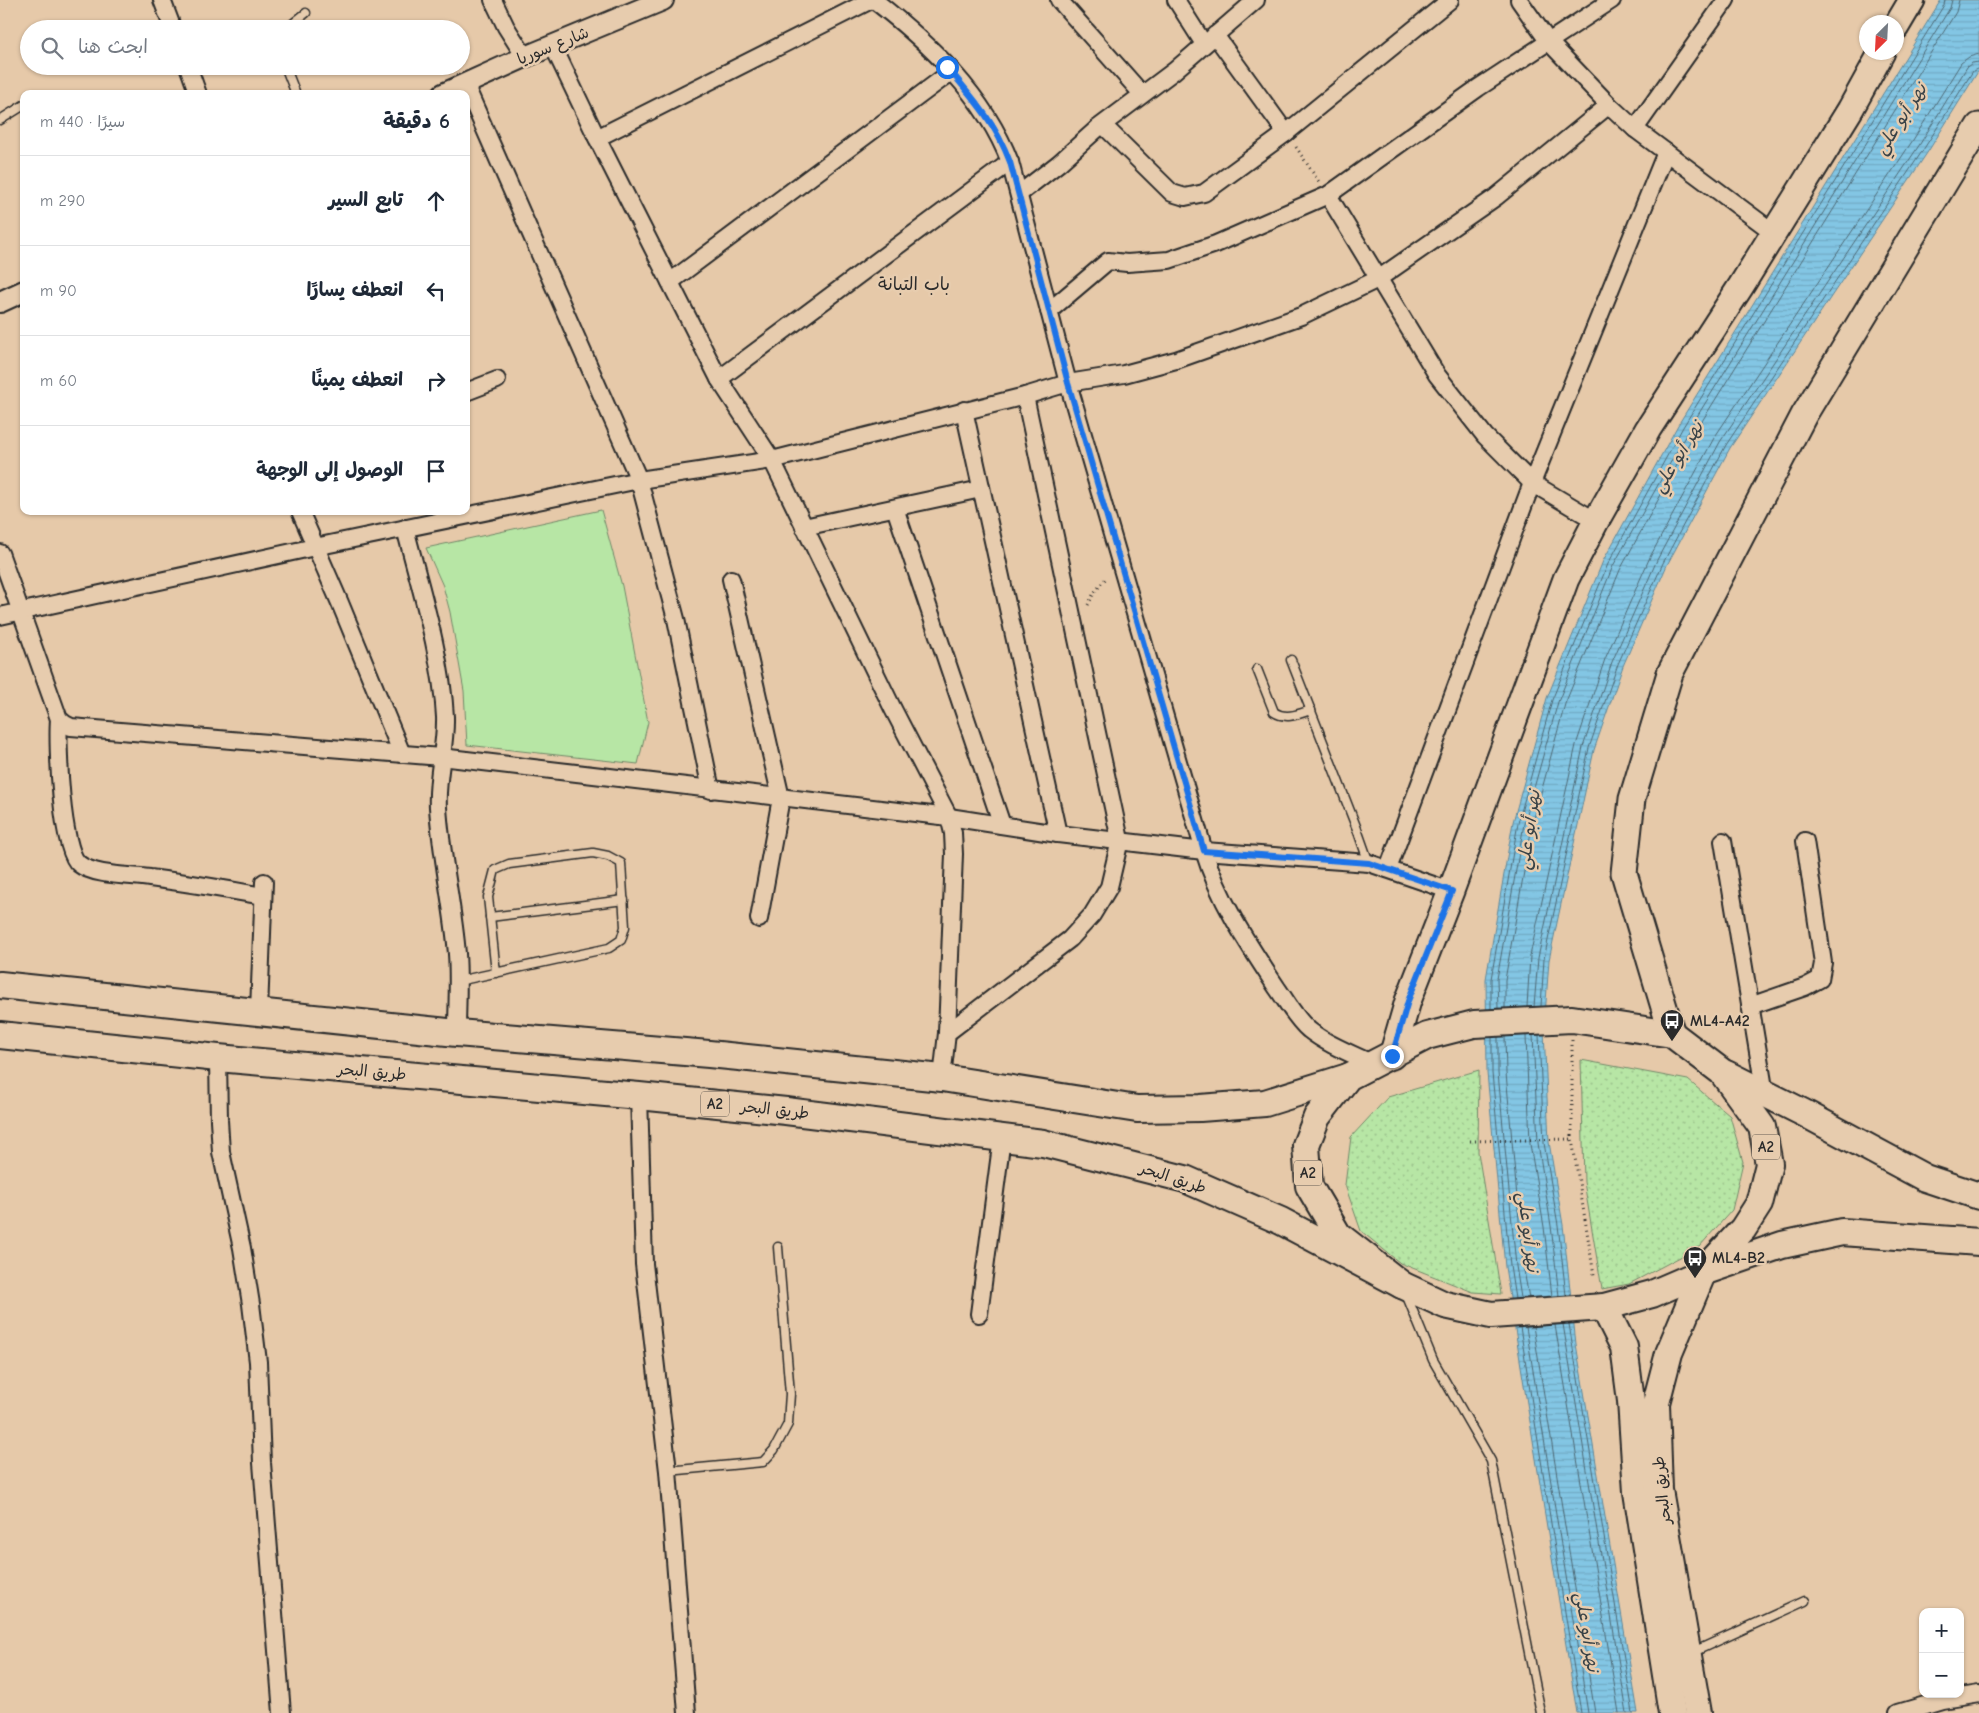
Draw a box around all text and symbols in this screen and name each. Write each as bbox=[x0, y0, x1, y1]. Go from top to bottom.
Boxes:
north arrow bbox=[1859, 15, 1904, 60]
search box bbox=[20, 20, 470, 75]
street label: شارع سوريا bbox=[515, 23, 592, 70]
icon: search bbox=[38, 34, 66, 62]
text: ابحث هنا bbox=[78, 36, 148, 58]
route start bbox=[936, 56, 959, 79]
water label: نهر أبو علي bbox=[1870, 77, 1937, 161]
text: 6 دقيقة bbox=[383, 109, 450, 133]
text: سيرًا · 440 m bbox=[40, 113, 125, 131]
icon: ahead bbox=[422, 187, 450, 215]
text: تابع السير bbox=[329, 189, 403, 211]
text: 290 m bbox=[40, 192, 85, 210]
district label: باب التبانة bbox=[878, 274, 950, 295]
icon: left bbox=[422, 277, 450, 305]
text: انعطف يسارًا bbox=[306, 279, 403, 301]
text: 90 m bbox=[40, 282, 77, 300]
icon: right bbox=[422, 367, 450, 395]
text: انعطف يمينًا bbox=[311, 369, 403, 391]
text: 60 m bbox=[40, 372, 77, 390]
water label: نهر أبو علي bbox=[1647, 415, 1714, 499]
icon: arrive bbox=[422, 457, 450, 485]
text: الوصول إلى الوجهة bbox=[256, 459, 403, 481]
water label: نهر أبو علي bbox=[1512, 786, 1550, 872]
bus stop icon: ML4-A42 bbox=[1659, 1008, 1685, 1042]
place label: ML4-A42 bbox=[1690, 1012, 1750, 1030]
route end bbox=[1381, 1045, 1404, 1068]
street label: طريق البحر bbox=[335, 1060, 407, 1084]
road number: A2 bbox=[701, 1092, 729, 1116]
street label: طريق البحر bbox=[738, 1097, 810, 1123]
road number: A2 bbox=[1752, 1134, 1780, 1160]
street label: طريق البحر bbox=[1136, 1158, 1209, 1197]
road number: A2 bbox=[1294, 1160, 1322, 1186]
water label: نهر أبو علي bbox=[1508, 1191, 1545, 1276]
bus stop icon: ML4-B2 bbox=[1682, 1245, 1708, 1279]
place label: ML4-B2 bbox=[1712, 1249, 1765, 1267]
street label: طريق البحر bbox=[1649, 1455, 1675, 1527]
water label: نهر أبو علي bbox=[1565, 1591, 1605, 1676]
map controls bbox=[1919, 1608, 1964, 1698]
button: + bbox=[1919, 1608, 1964, 1653]
button: − bbox=[1919, 1653, 1964, 1698]

